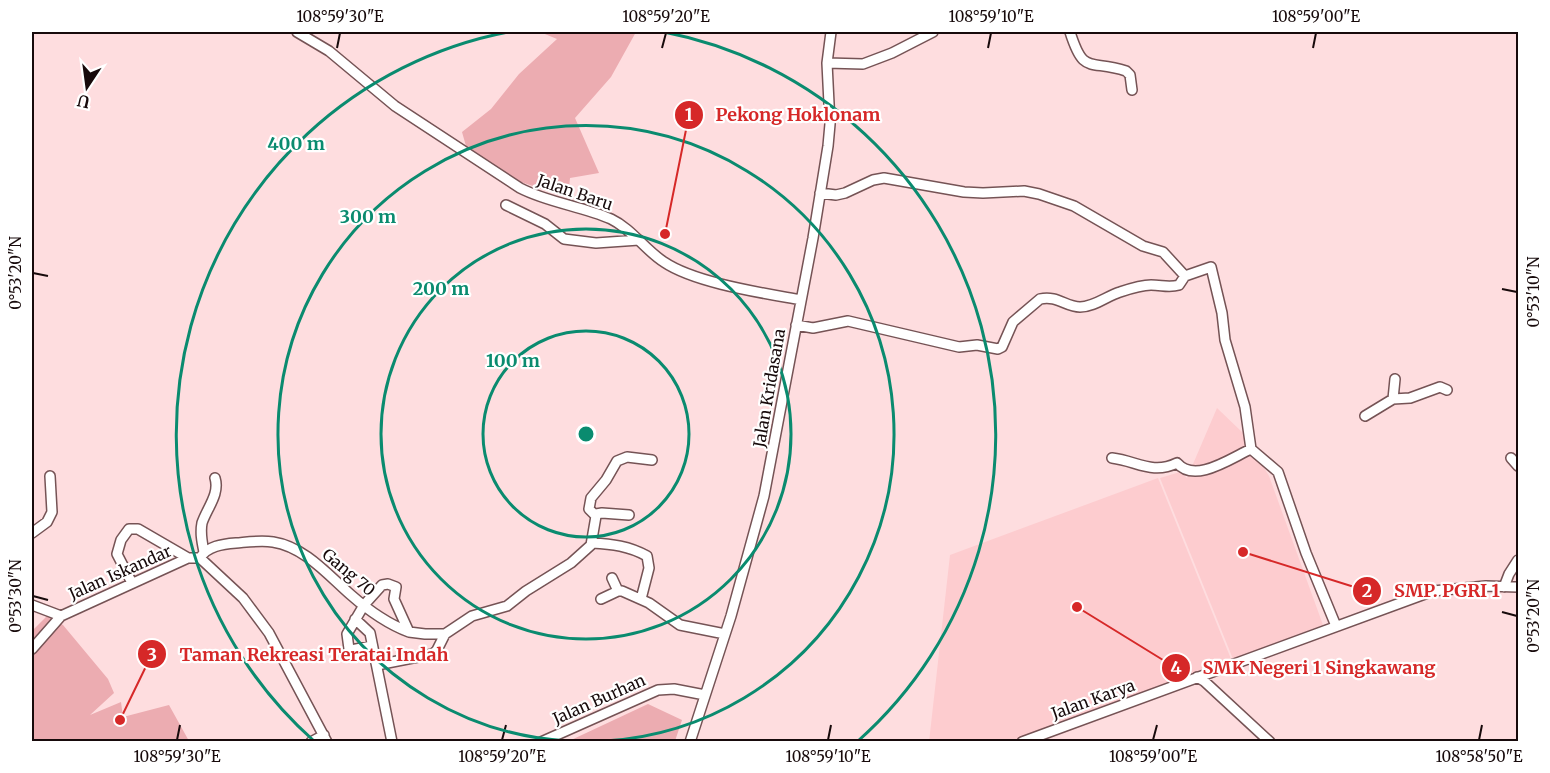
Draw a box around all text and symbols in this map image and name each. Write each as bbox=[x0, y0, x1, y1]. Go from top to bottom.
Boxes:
text: 108°59'30"E bbox=[296, 7, 384, 26]
text: 108°59'20"E bbox=[622, 7, 710, 26]
text: 108°59'10"E bbox=[949, 7, 1034, 26]
text: 108°59'00"E bbox=[1272, 7, 1361, 26]
north arrow bbox=[57, 57, 117, 117]
text: U bbox=[75, 91, 92, 113]
callout: Pekong Hoklonam bbox=[674, 97, 893, 133]
text: 1 bbox=[685, 103, 693, 126]
text: Pekong Hoklonam bbox=[716, 103, 880, 126]
text: 400 m bbox=[267, 132, 325, 155]
street label: Jalan Baru bbox=[533, 169, 616, 214]
text: 300 m bbox=[340, 205, 396, 228]
text: 0°53'20"N bbox=[6, 236, 25, 310]
text: 0°53'10"N bbox=[1524, 256, 1543, 328]
text: 200 m bbox=[413, 277, 469, 300]
street label: Jalan Kridasana bbox=[749, 327, 789, 450]
text: 100 m bbox=[486, 349, 540, 372]
centre of rings bbox=[576, 424, 596, 444]
street label: Jalan Iskandar bbox=[65, 540, 174, 604]
street label: Gang 70 bbox=[318, 544, 380, 600]
text: 0°53'30"N bbox=[6, 559, 25, 633]
callout: SMP. PGRI 1 bbox=[1352, 573, 1512, 609]
text: 2 bbox=[1362, 579, 1372, 602]
text: SMP. PGRI 1 bbox=[1394, 579, 1500, 602]
text: 0°53'20"N bbox=[1524, 579, 1543, 653]
callout: Taman Rekreasi Teratai Indah bbox=[137, 636, 460, 672]
text: 3 bbox=[147, 643, 157, 666]
text: Taman Rekreasi Teratai Indah bbox=[180, 643, 448, 666]
callout: SMK Negeri 1 Singkawang bbox=[1161, 650, 1448, 686]
text: 4 bbox=[1170, 656, 1182, 679]
text: SMK Negeri 1 Singkawang bbox=[1202, 656, 1436, 679]
street label: Jalan Burhan bbox=[549, 670, 649, 729]
street label: Jalan Karya bbox=[1048, 675, 1138, 724]
text: 108°59'30"E bbox=[133, 747, 221, 766]
text: 108°59'20"E bbox=[458, 747, 546, 766]
text: 108°59'10"E bbox=[786, 747, 871, 766]
text: 108°59'00"E bbox=[1109, 747, 1198, 766]
text: 108°58'50"E bbox=[1435, 747, 1523, 766]

